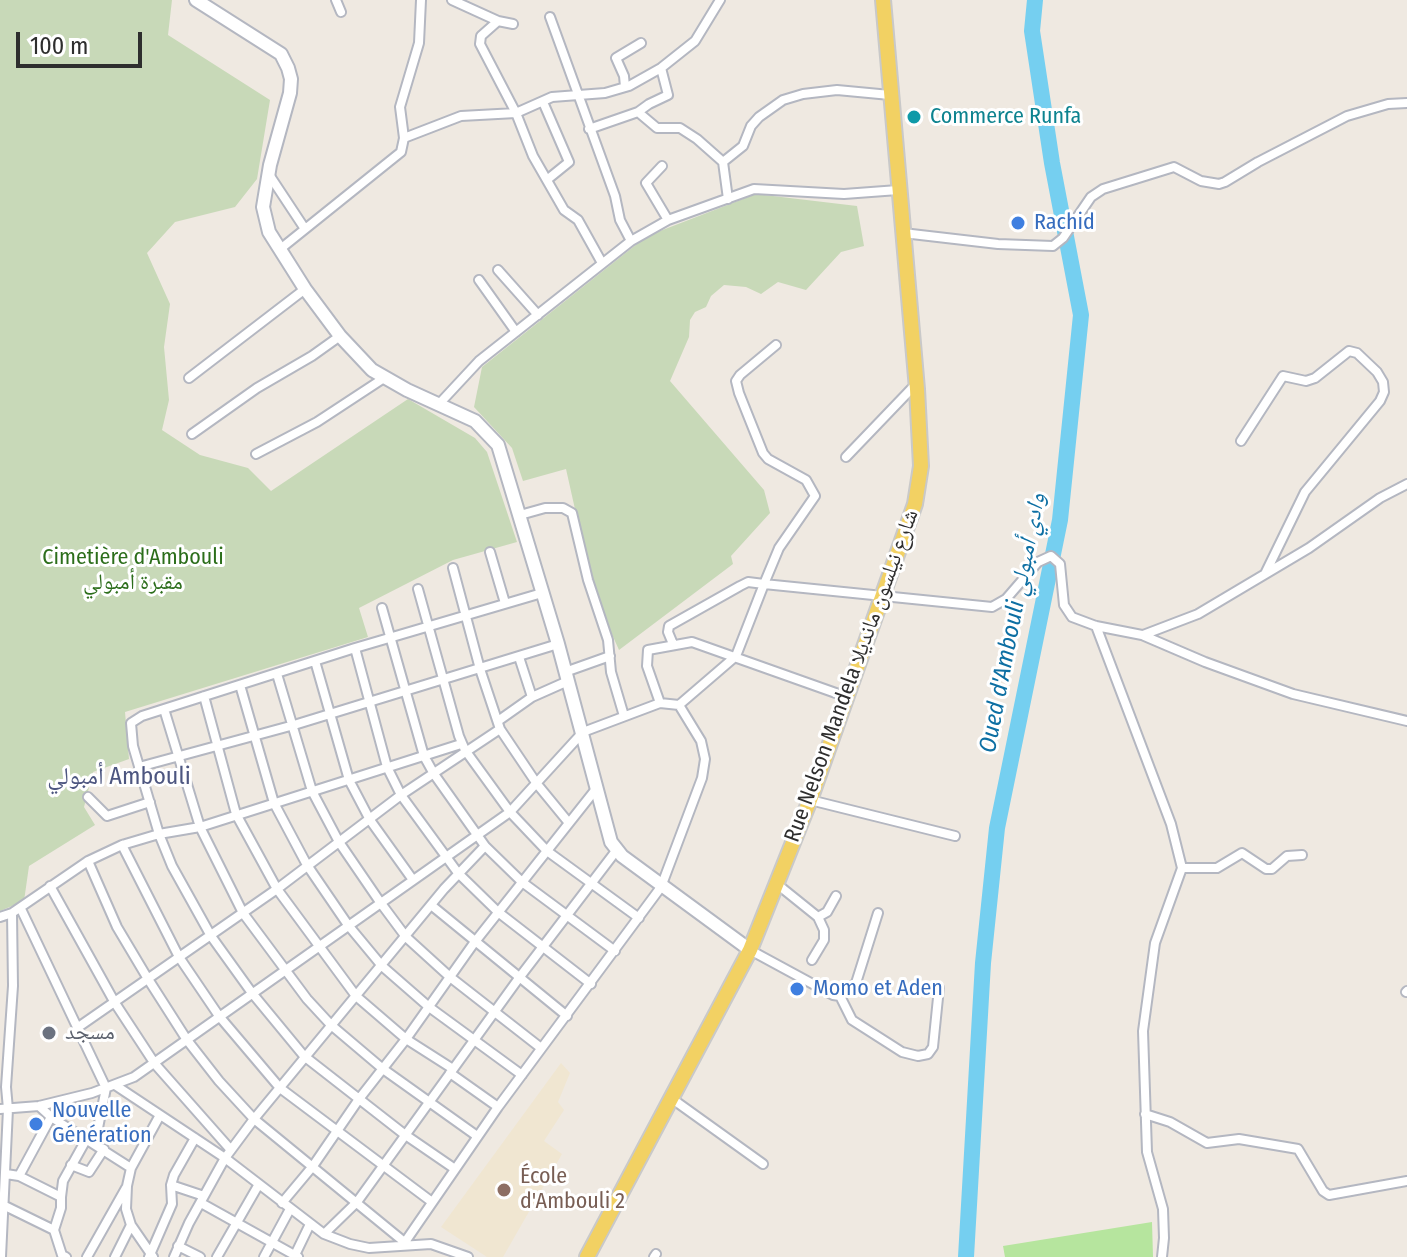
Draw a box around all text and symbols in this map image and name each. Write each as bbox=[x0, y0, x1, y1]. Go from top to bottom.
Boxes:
scale bar bbox=[20, 16, 146, 66]
text: 100 m bbox=[30, 32, 88, 60]
place label: Commerce Runfa bbox=[930, 104, 1081, 130]
marker: Commerce Runfa bbox=[905, 108, 923, 126]
place label: Rachid bbox=[1034, 210, 1095, 236]
marker: Rachid bbox=[1009, 214, 1027, 232]
water label: Oued d'Ambouli وادي أمبولي bbox=[974, 491, 1052, 755]
street label: Rue Nelson Mandela شارع نيلسون مانديلا bbox=[779, 506, 925, 846]
park label: Cimetière d'Ambouli مقبرة أمبولي bbox=[42, 545, 224, 596]
district label: أمبولي Ambouli bbox=[47, 763, 191, 791]
place label: Momo et Aden bbox=[813, 976, 943, 1002]
marker: Momo et Aden bbox=[788, 980, 806, 998]
place label: مسجد bbox=[65, 1020, 115, 1046]
marker: مسجد bbox=[40, 1024, 58, 1042]
place label: Nouvelle Génération bbox=[52, 1098, 152, 1150]
marker: Nouvelle Génération bbox=[27, 1115, 45, 1133]
place label: École d'Ambouli 2 bbox=[520, 1164, 625, 1216]
marker: École d'Ambouli 2 bbox=[495, 1181, 513, 1199]

